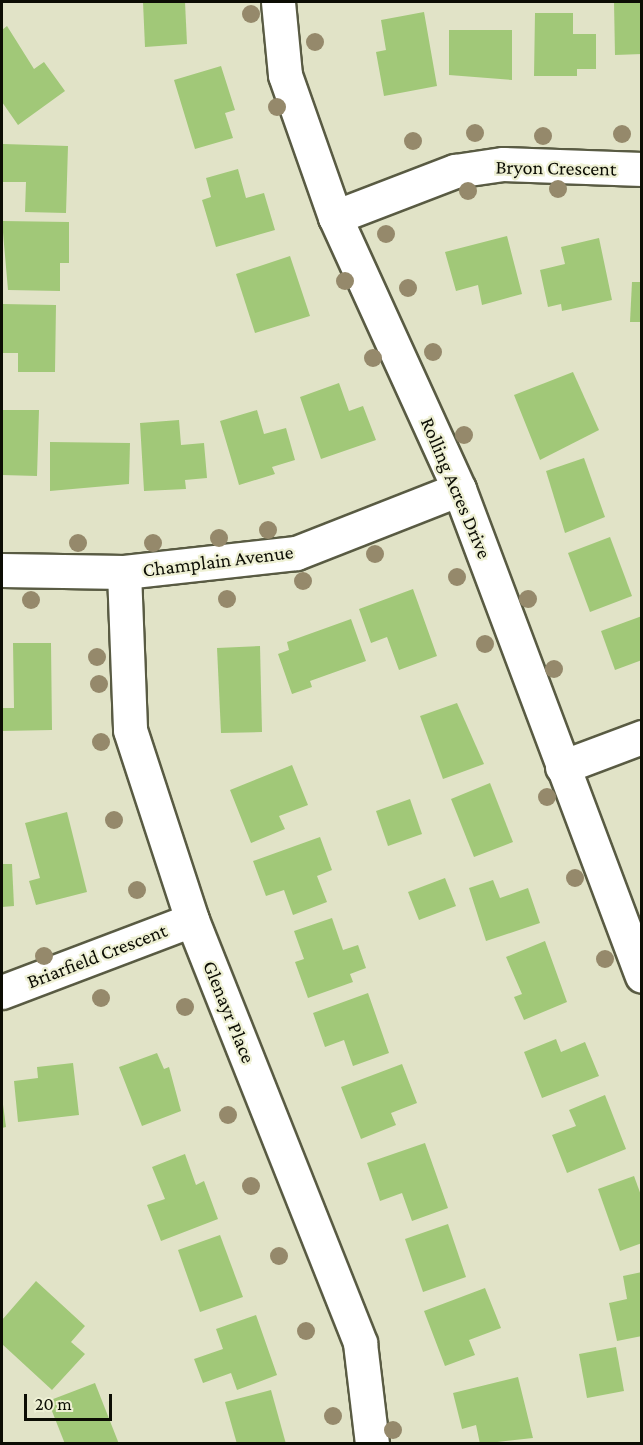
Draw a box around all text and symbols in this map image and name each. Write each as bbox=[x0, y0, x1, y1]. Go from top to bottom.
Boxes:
street label: Bryon Crescent bbox=[495, 155, 617, 181]
street label: Rolling Acres Drive bbox=[415, 414, 497, 562]
street label: Champlain Avenue bbox=[141, 540, 295, 582]
street label: Briarfield Crescent bbox=[24, 918, 170, 994]
street label: Glenayr Place bbox=[198, 957, 260, 1067]
scale bar bbox=[27, 1382, 116, 1420]
text: 20 m bbox=[35, 1394, 72, 1414]

